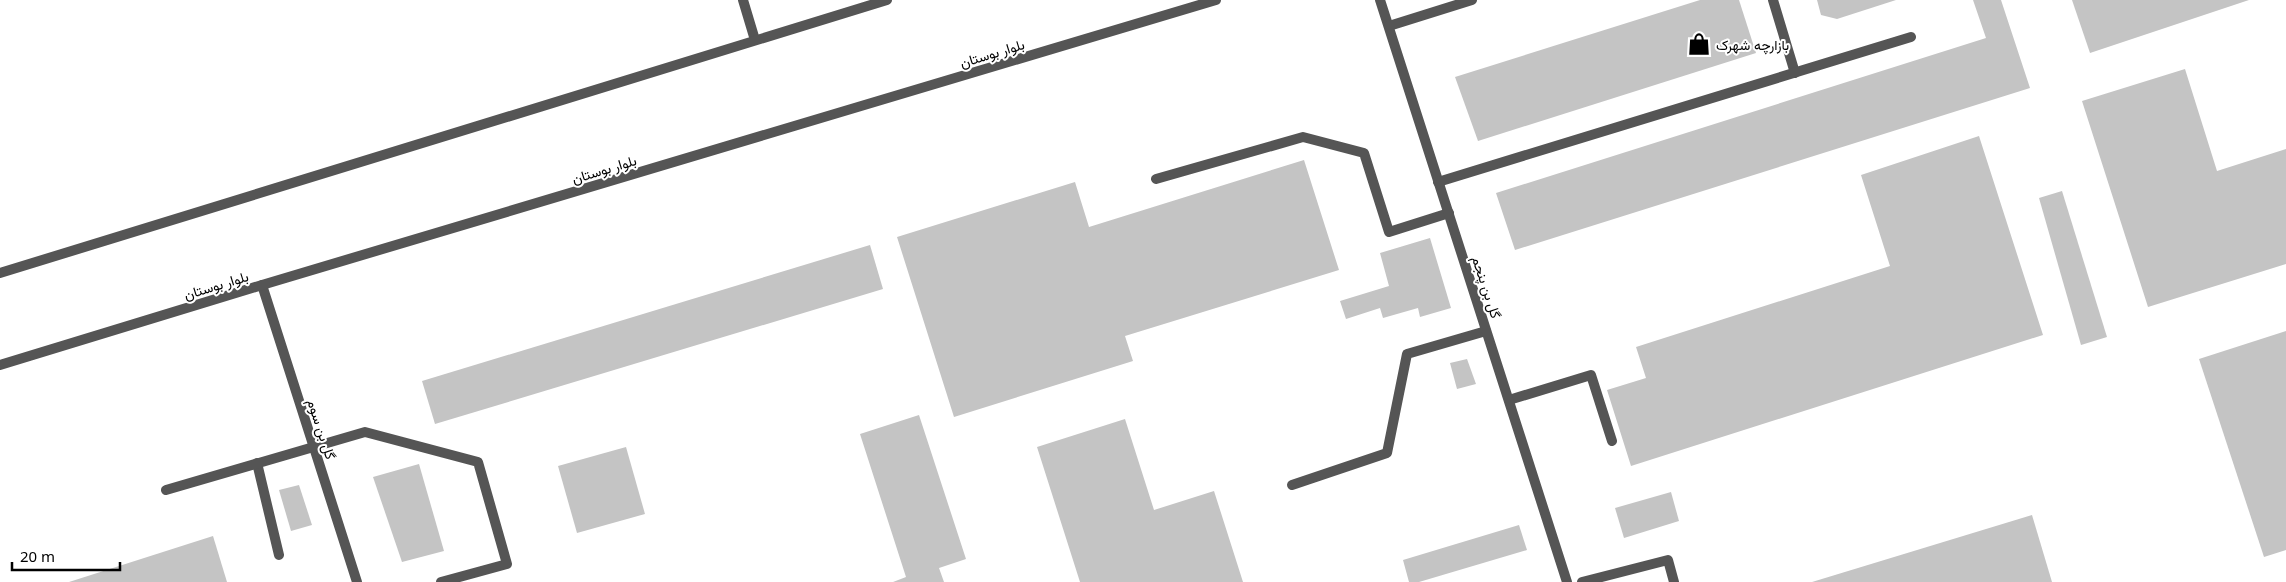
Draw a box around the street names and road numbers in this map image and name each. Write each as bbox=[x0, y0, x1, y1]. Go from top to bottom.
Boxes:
street label: بلوار بوستان bbox=[957, 34, 1027, 72]
street label: بلوار بوستان bbox=[569, 150, 639, 188]
street label: گل بن پنجم bbox=[1467, 253, 1506, 321]
street label: بلوار بوستان bbox=[181, 266, 251, 304]
street label: گل بن سوم bbox=[303, 396, 341, 462]

